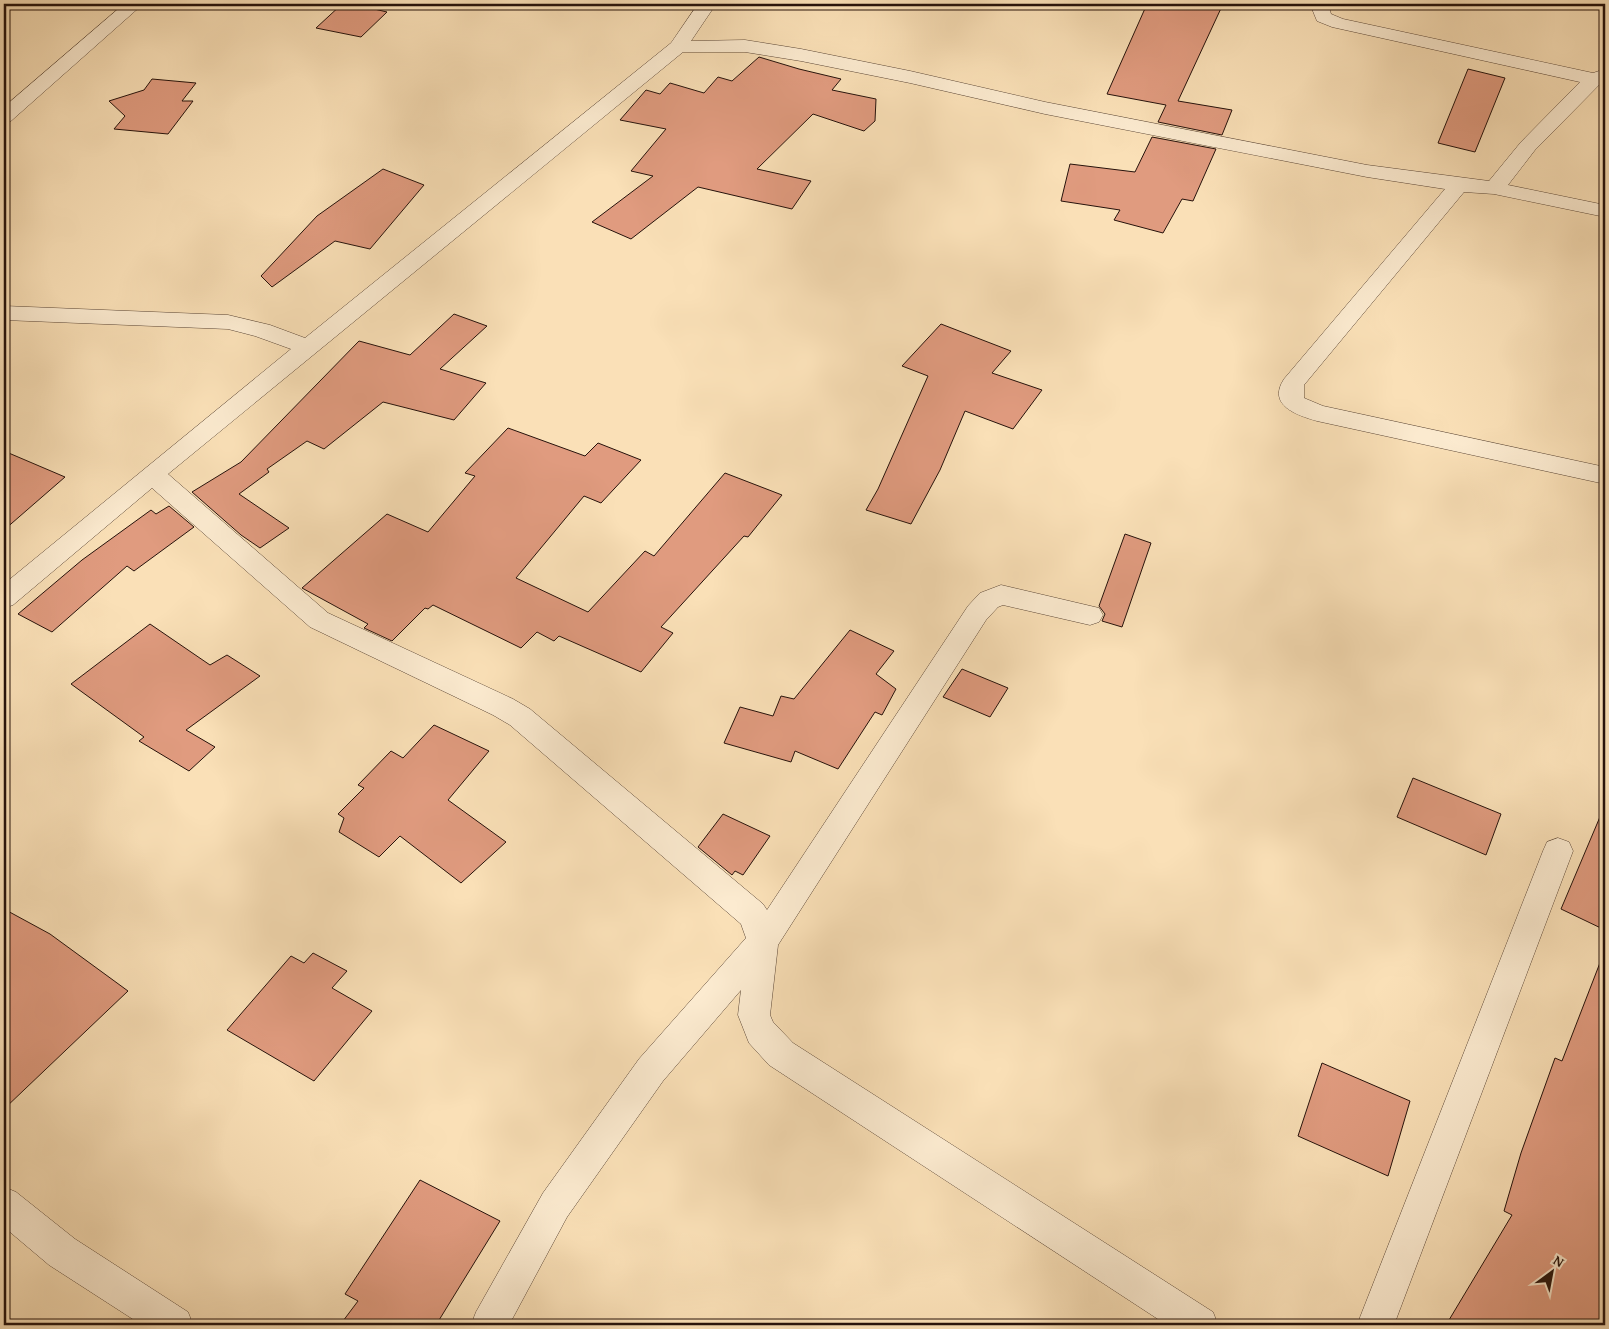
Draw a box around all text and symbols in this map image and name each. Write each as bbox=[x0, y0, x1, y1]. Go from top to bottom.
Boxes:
north arrow bbox=[1526, 1246, 1576, 1296]
text: N bbox=[1550, 1250, 1569, 1272]

